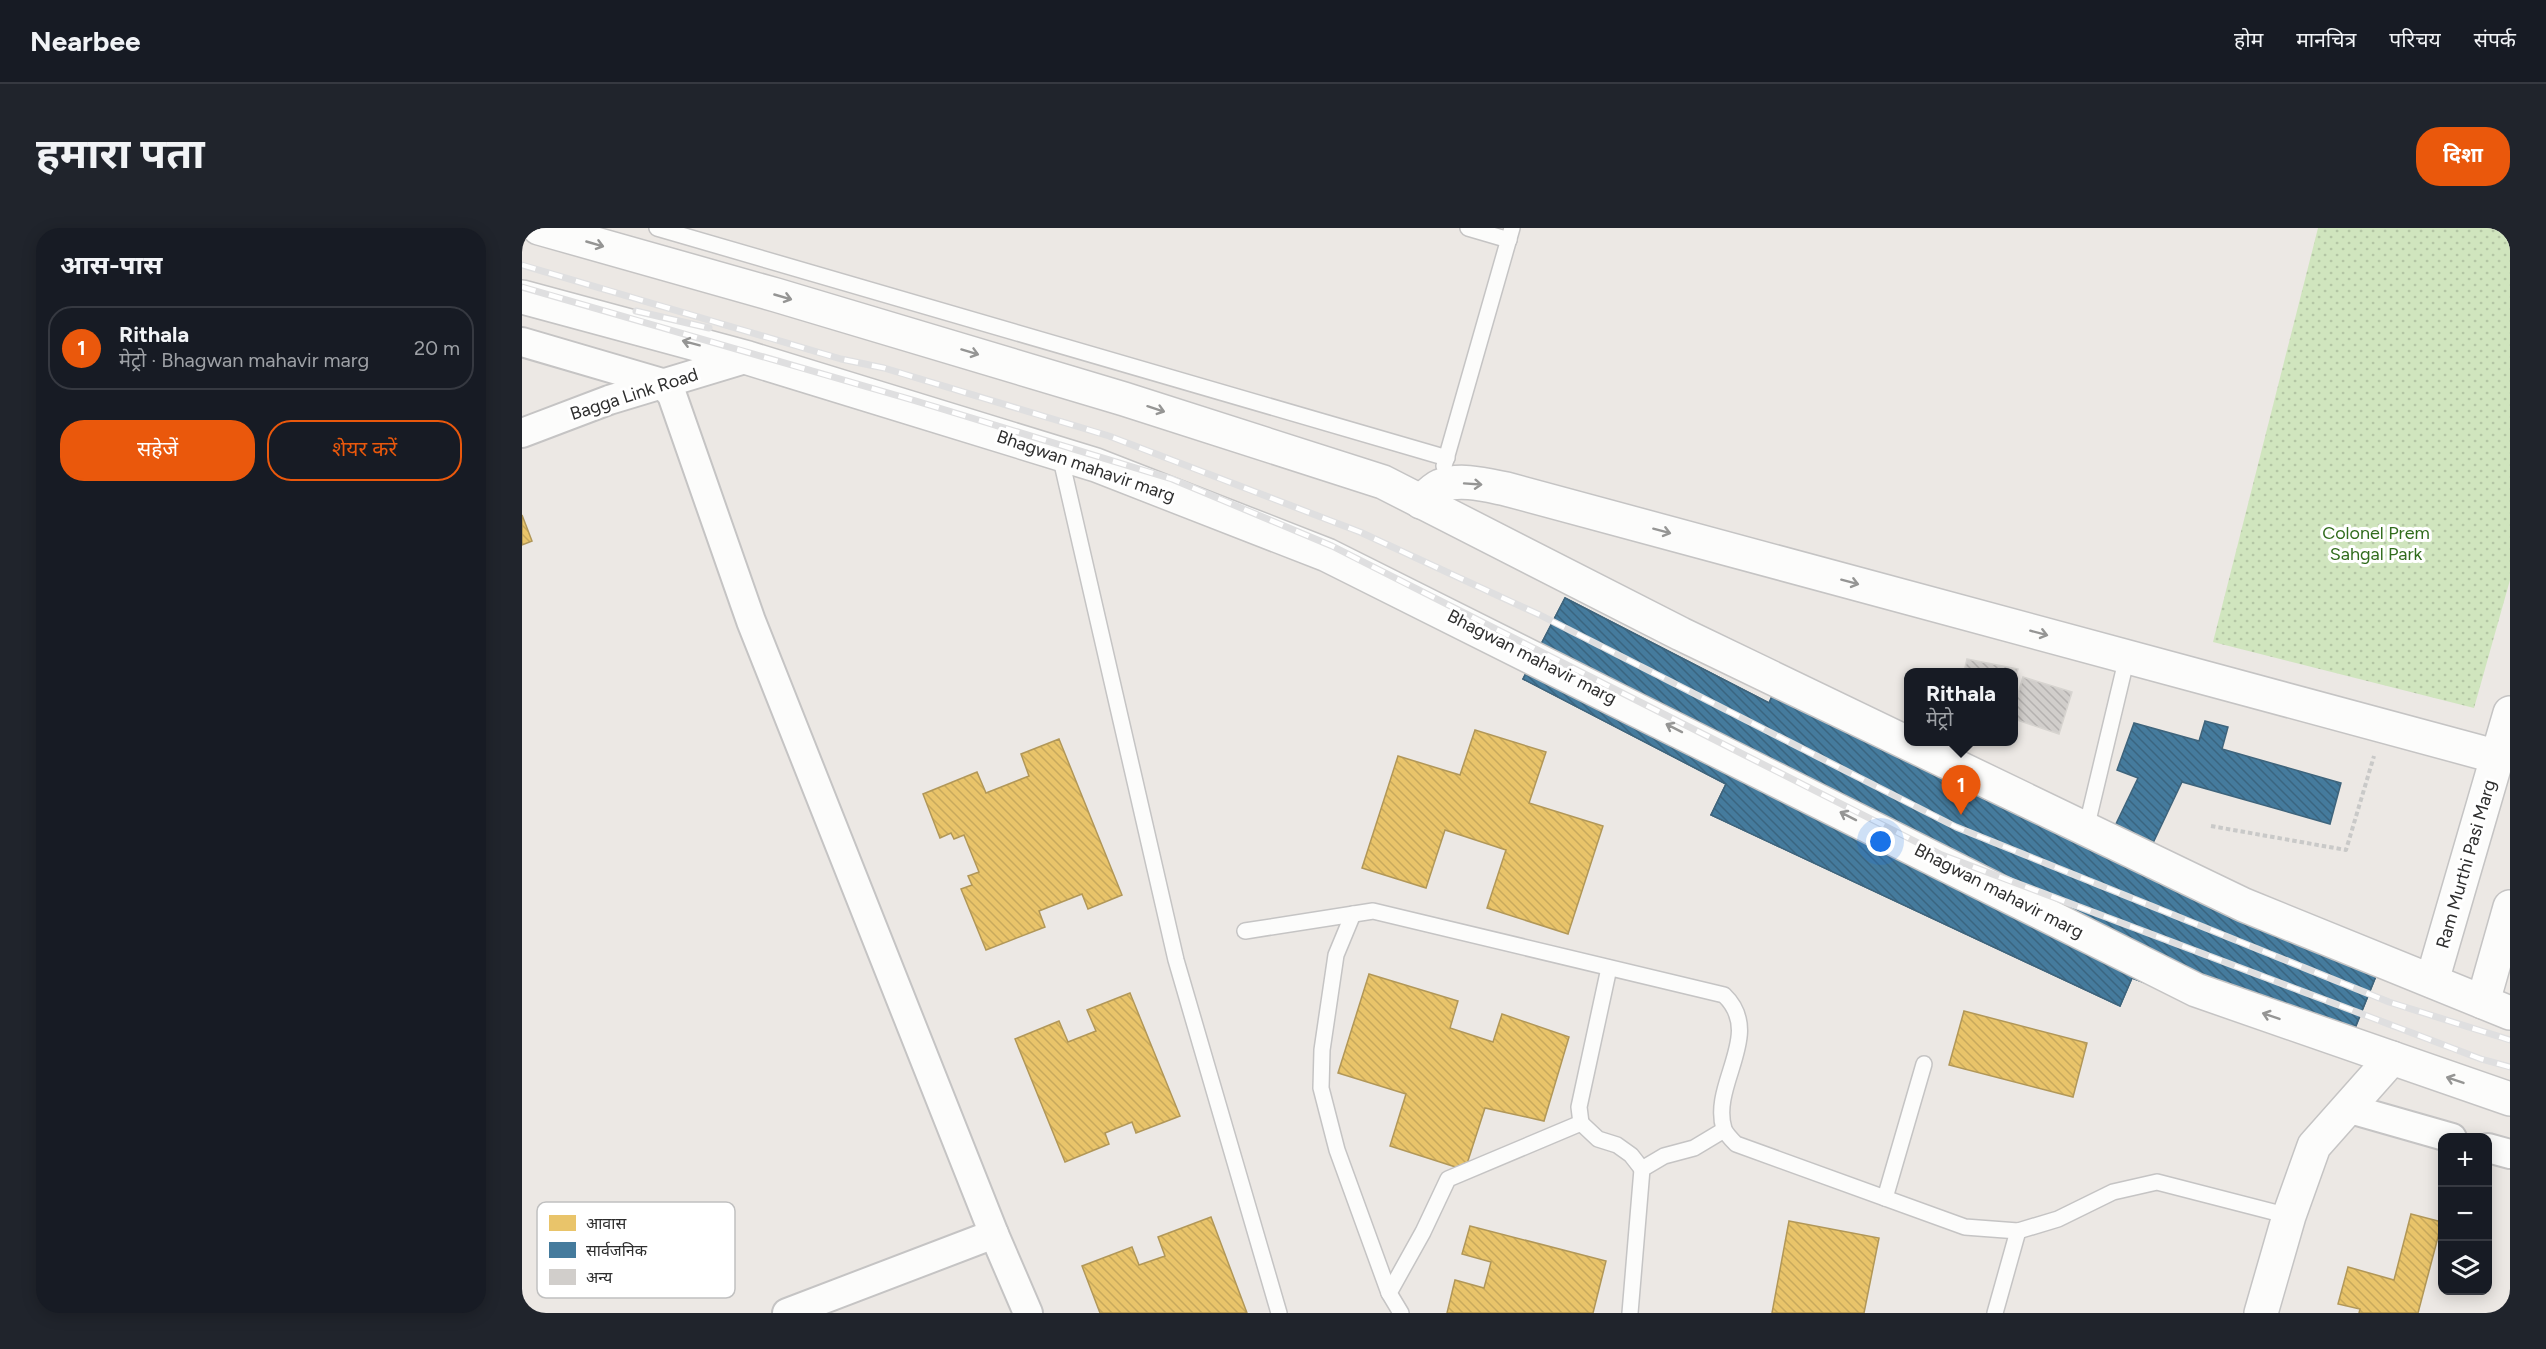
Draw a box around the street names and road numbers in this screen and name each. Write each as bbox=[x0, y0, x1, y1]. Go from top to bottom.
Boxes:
street label: Bagga Link Road bbox=[567, 363, 701, 425]
street label: Bhagwan mahavir marg bbox=[994, 425, 1178, 507]
street label: Bhagwan mahavir marg bbox=[1444, 605, 1620, 709]
street label: Ram Murthi Pasi Marg bbox=[2431, 777, 2501, 951]
street label: Bhagwan mahavir marg bbox=[1911, 839, 2087, 943]

